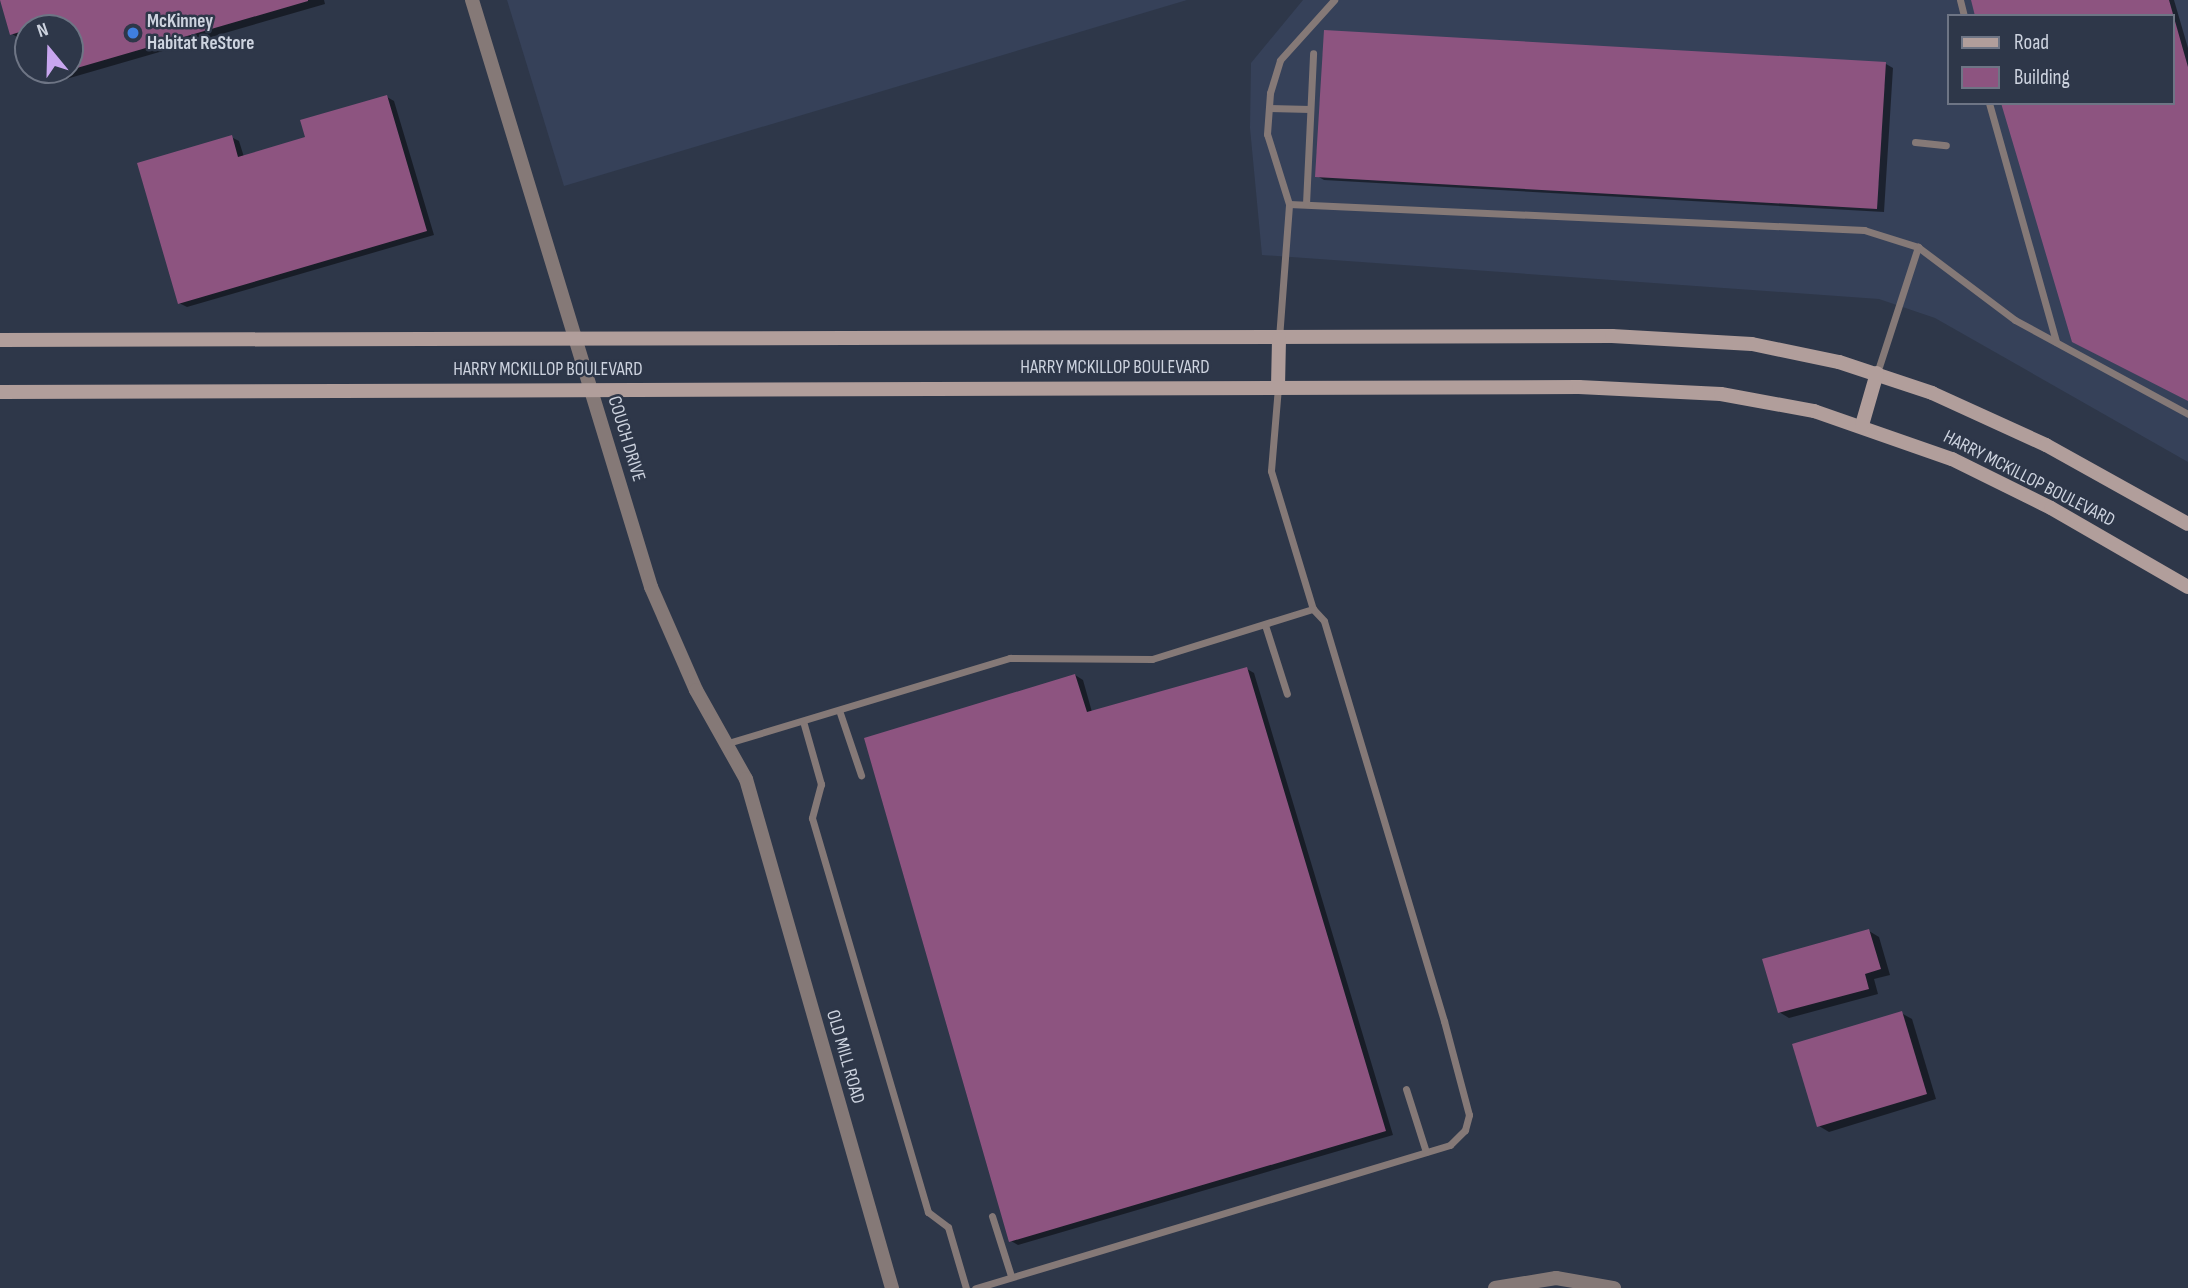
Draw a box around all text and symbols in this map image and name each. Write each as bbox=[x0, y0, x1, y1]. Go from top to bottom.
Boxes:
place label: McKinney Habitat ReStore bbox=[147, 11, 254, 55]
north arrow bbox=[14, 14, 84, 84]
legend bbox=[1946, 14, 2174, 105]
text: N bbox=[34, 18, 51, 43]
marker: McKinney Habitat ReStore bbox=[125, 25, 141, 41]
text: Road bbox=[2014, 30, 2049, 55]
text: Building bbox=[2014, 65, 2070, 90]
street label: HARRY MCKILLOP BOULEVARD bbox=[1020, 357, 1210, 379]
street label: HARRY MCKILLOP BOULEVARD bbox=[453, 359, 643, 381]
street label: COUCH DRIVE bbox=[602, 394, 650, 484]
street label: HARRY MCKILLOP BOULEVARD bbox=[1939, 426, 2119, 532]
street label: OLD MILL ROAD bbox=[821, 1008, 869, 1106]

